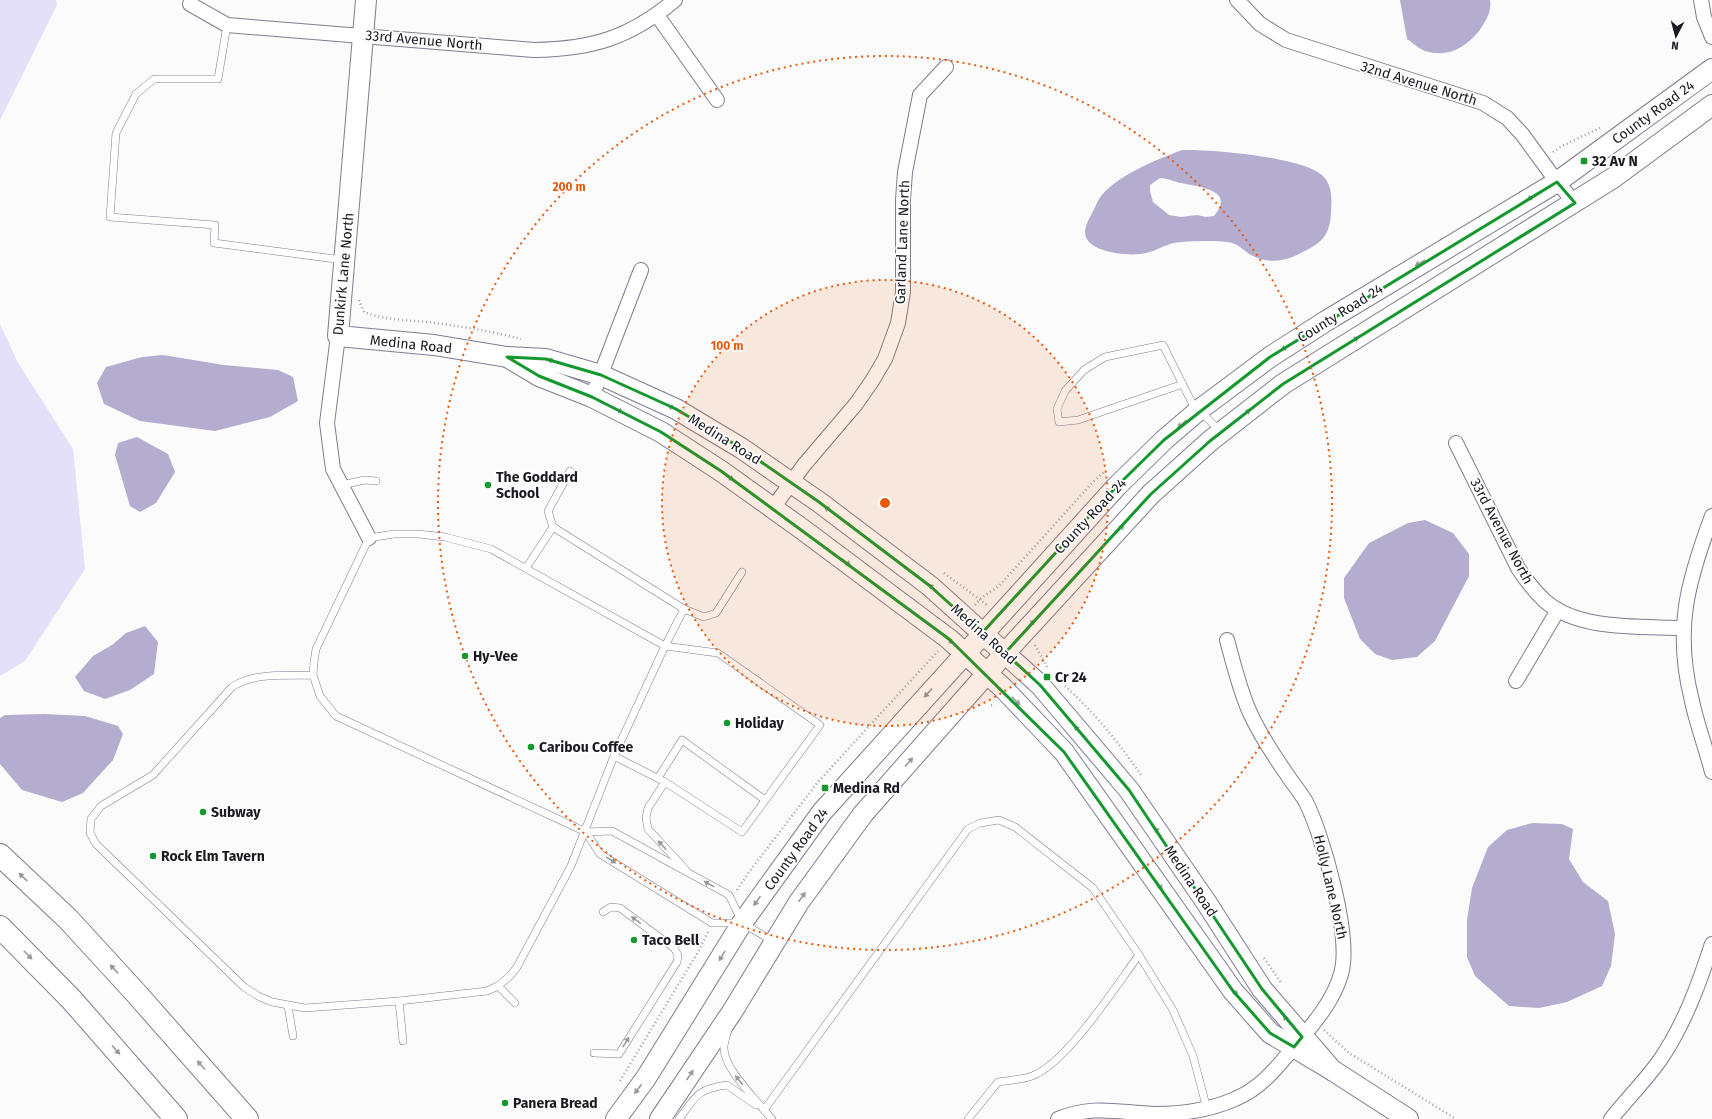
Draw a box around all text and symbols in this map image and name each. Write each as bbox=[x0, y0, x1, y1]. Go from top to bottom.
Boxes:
north arrow bbox=[1656, 16, 1696, 56]
street label: 33rd Avenue North bbox=[365, 27, 483, 54]
text: N bbox=[1671, 39, 1679, 52]
street label: 32nd Avenue North bbox=[1359, 58, 1479, 109]
street label: County Road 24 bbox=[1609, 77, 1698, 148]
place label: 32 Av N bbox=[1591, 153, 1638, 170]
marker: 32 Av N bbox=[1579, 156, 1589, 166]
text: 200 m bbox=[552, 180, 586, 194]
street label: Garland Lane North bbox=[892, 180, 913, 304]
one-way arrow bbox=[1526, 194, 1538, 201]
street label: Dunkirk Lane North bbox=[330, 212, 357, 336]
one-way arrow bbox=[1414, 260, 1426, 267]
street label: County Road 24 bbox=[1294, 280, 1387, 347]
street label: Medina Road bbox=[369, 332, 453, 357]
one-way arrow bbox=[1348, 337, 1360, 344]
text: 100 m bbox=[711, 339, 743, 353]
one-way arrow bbox=[1280, 343, 1292, 350]
one-way arrow bbox=[546, 358, 558, 364]
one-way arrow bbox=[668, 405, 679, 411]
one-way arrow bbox=[612, 407, 624, 414]
one-way arrow bbox=[1241, 408, 1252, 417]
street label: Medina Road bbox=[685, 410, 764, 469]
one-way arrow bbox=[1176, 420, 1187, 429]
place label: The Goddard School bbox=[496, 469, 578, 502]
one-way arrow bbox=[724, 473, 735, 481]
street label: County Road 24 bbox=[1051, 474, 1130, 558]
street label: 33rd Avenue North bbox=[1466, 475, 1537, 587]
marker: The Goddard School bbox=[483, 480, 493, 490]
centre of rings bbox=[878, 496, 892, 510]
one-way arrow bbox=[823, 506, 834, 514]
one-way arrow bbox=[1115, 523, 1124, 534]
one-way arrow bbox=[841, 557, 851, 565]
one-way arrow bbox=[927, 584, 938, 593]
street label: Medina Road bbox=[947, 600, 1020, 668]
one-way arrow bbox=[1027, 619, 1036, 629]
one-way arrow bbox=[944, 636, 955, 645]
place label: Hy-Vee bbox=[473, 648, 518, 665]
marker: Hy-Vee bbox=[460, 651, 470, 661]
place label: Cr 24 bbox=[1055, 669, 1087, 686]
marker: Cr 24 bbox=[1042, 672, 1052, 682]
one-way arrow bbox=[923, 688, 933, 698]
one-way arrow bbox=[1011, 696, 1021, 706]
place label: Holiday bbox=[735, 715, 784, 732]
marker: Holiday bbox=[722, 718, 732, 728]
one-way arrow bbox=[1074, 724, 1083, 735]
place label: Caribou Coffee bbox=[539, 739, 634, 756]
marker: Caribou Coffee bbox=[526, 742, 536, 752]
one-way arrow bbox=[904, 758, 913, 767]
place label: Medina Rd bbox=[833, 780, 900, 797]
marker: Medina Rd bbox=[820, 783, 830, 793]
place label: Subway bbox=[211, 804, 261, 821]
street label: County Road 24 bbox=[761, 804, 832, 894]
marker: Subway bbox=[198, 807, 208, 817]
one-way arrow bbox=[1154, 827, 1162, 838]
street label: Holly Lane North bbox=[1310, 833, 1351, 941]
one-way arrow bbox=[657, 840, 667, 850]
street label: Medina Road bbox=[1160, 842, 1221, 920]
place label: Rock Elm Tavern bbox=[161, 848, 265, 865]
marker: Rock Elm Tavern bbox=[148, 851, 158, 861]
one-way arrow bbox=[605, 857, 617, 864]
one-way arrow bbox=[18, 872, 28, 881]
one-way arrow bbox=[1155, 879, 1163, 890]
one-way arrow bbox=[704, 881, 715, 888]
one-way arrow bbox=[798, 892, 806, 902]
one-way arrow bbox=[753, 896, 761, 907]
one-way arrow bbox=[630, 915, 641, 924]
place label: Taco Bell bbox=[642, 932, 700, 949]
marker: Taco Bell bbox=[629, 935, 639, 945]
one-way arrow bbox=[23, 950, 33, 960]
one-way arrow bbox=[719, 950, 726, 962]
one-way arrow bbox=[109, 964, 119, 974]
one-way arrow bbox=[1229, 985, 1238, 996]
one-way arrow bbox=[1283, 1015, 1292, 1025]
one-way arrow bbox=[622, 1037, 630, 1047]
one-way arrow bbox=[112, 1045, 121, 1055]
one-way arrow bbox=[197, 1061, 206, 1070]
one-way arrow bbox=[686, 1070, 694, 1081]
one-way arrow bbox=[735, 1074, 743, 1085]
one-way arrow bbox=[634, 1084, 642, 1095]
place label: Panera Bread bbox=[513, 1095, 598, 1112]
marker: Panera Bread bbox=[500, 1098, 510, 1108]

